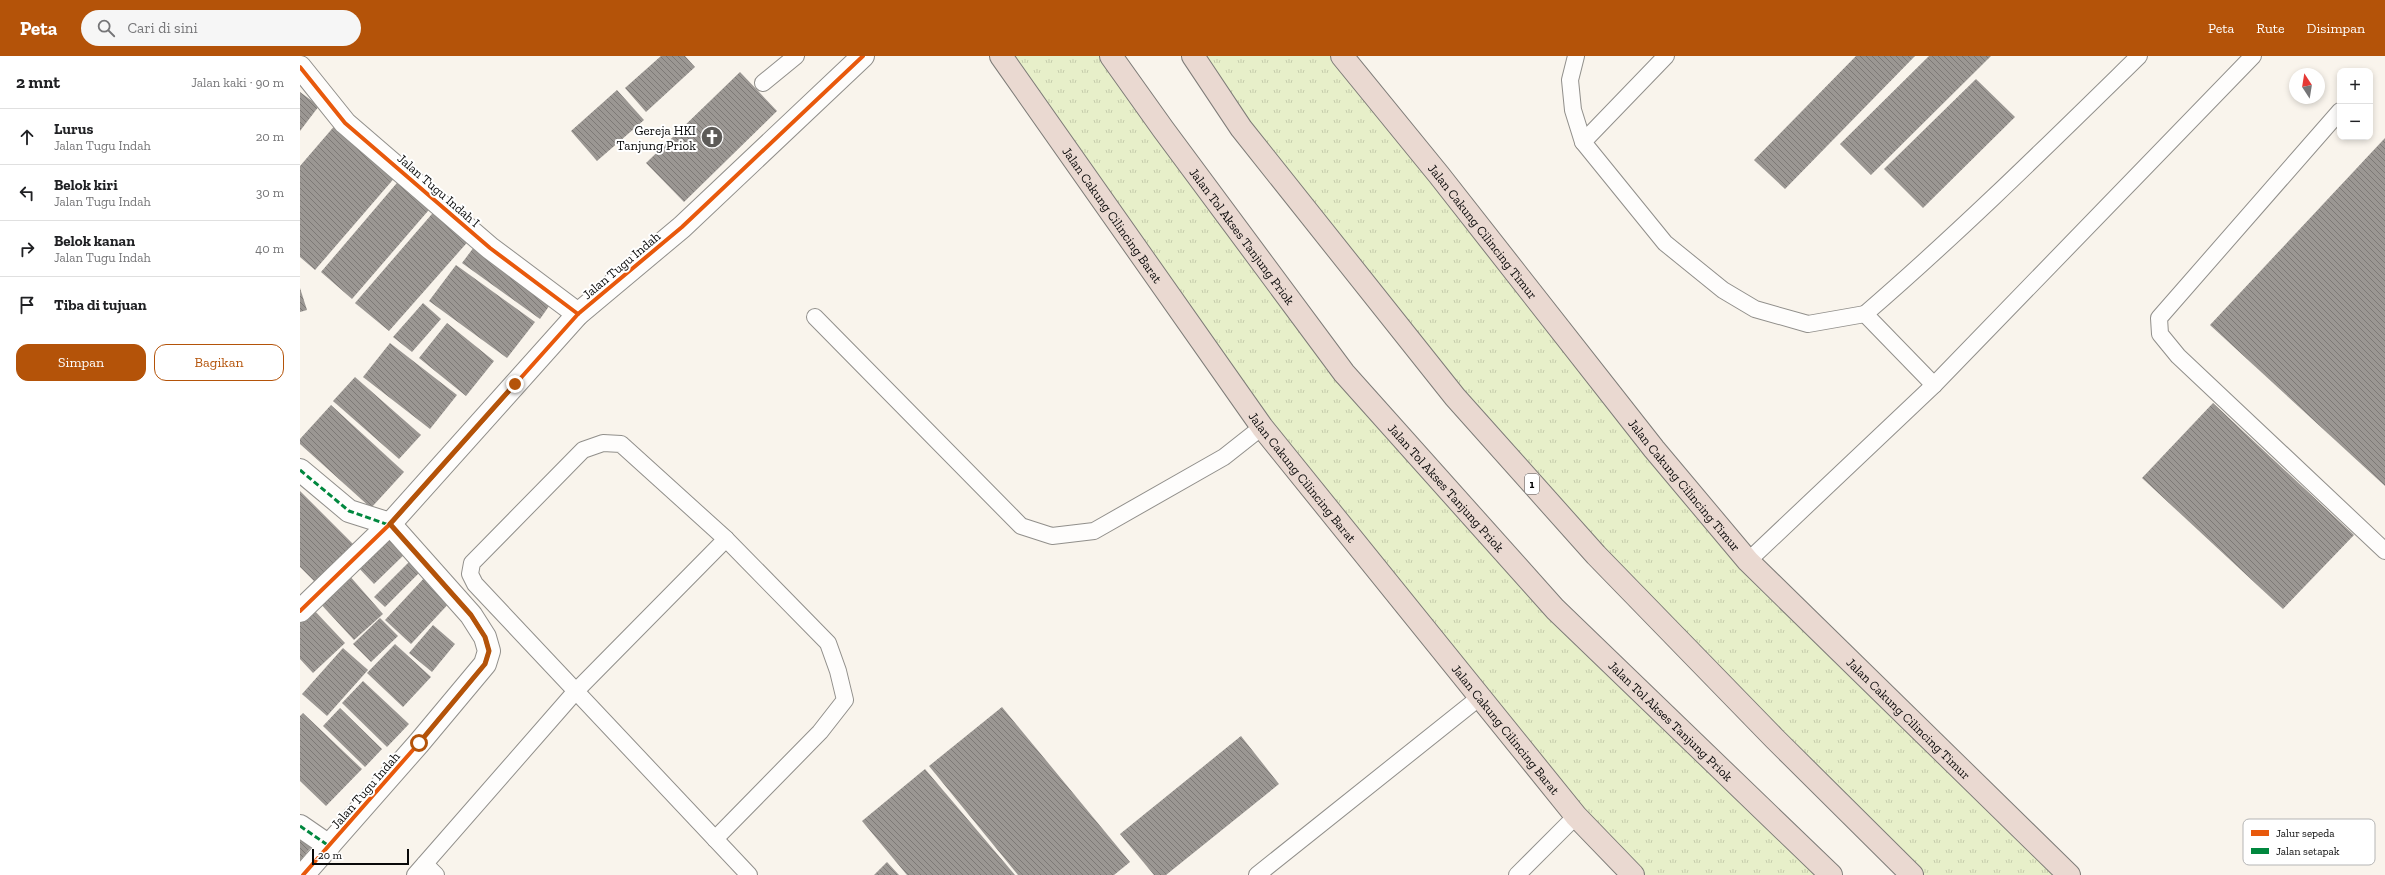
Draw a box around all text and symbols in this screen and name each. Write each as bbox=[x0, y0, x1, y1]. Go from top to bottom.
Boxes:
search box bbox=[81, 10, 361, 46]
text: Peta bbox=[20, 17, 57, 40]
icon: search bbox=[95, 17, 117, 39]
text: Cari di sini bbox=[127, 19, 198, 37]
text: Peta bbox=[2208, 20, 2234, 37]
text: Rute bbox=[2256, 20, 2285, 37]
text: Disimpan bbox=[2307, 20, 2365, 37]
north arrow bbox=[2289, 68, 2325, 104]
map controls bbox=[2337, 68, 2373, 140]
button: + bbox=[2337, 68, 2373, 104]
text: 2 mnt bbox=[16, 72, 60, 92]
text: Jalan kaki · 90 m bbox=[191, 75, 284, 90]
button: − bbox=[2337, 104, 2373, 140]
text: Lurus bbox=[54, 120, 93, 138]
place label: Gereja HKI Tanjung Priok bbox=[617, 123, 696, 154]
church icon: Gereja HKI Tanjung Priok bbox=[699, 124, 725, 150]
icon: ahead bbox=[16, 126, 38, 148]
text: 20 m bbox=[256, 129, 284, 144]
text: Jalan Tugu Indah bbox=[54, 138, 151, 153]
street label: Jalan Cakung Cilincing Barat bbox=[1059, 144, 1165, 286]
street label: Jalan Tugu Indah I bbox=[395, 151, 483, 230]
street label: Jalan Cakung Cilincing Timur bbox=[1425, 161, 1540, 302]
street label: Jalan Tol Akses Tanjung Priok bbox=[1186, 165, 1298, 308]
text: Belok kiri bbox=[54, 176, 118, 194]
icon: left bbox=[16, 182, 38, 204]
text: 30 m bbox=[256, 185, 284, 200]
text: Jalan Tugu Indah bbox=[54, 194, 151, 209]
street label: Jalan Tugu Indah bbox=[579, 228, 664, 302]
text: Belok kanan bbox=[54, 232, 135, 250]
icon: right bbox=[16, 238, 38, 260]
text: 40 m bbox=[255, 241, 284, 256]
text: Jalan Tugu Indah bbox=[54, 250, 151, 265]
icon: arrive bbox=[16, 294, 38, 316]
text: Tiba di tujuan bbox=[54, 296, 147, 314]
button: Simpan bbox=[16, 344, 146, 381]
button: Bagikan bbox=[154, 344, 284, 381]
route end bbox=[506, 375, 524, 393]
street label: Jalan Cakung Cilincing Barat bbox=[1246, 409, 1359, 546]
street label: Jalan Cakung Cilincing Timur bbox=[1625, 416, 1744, 554]
street label: Jalan Tol Akses Tanjung Priok bbox=[1385, 421, 1507, 555]
road number: 1 bbox=[1525, 474, 1539, 494]
street label: Jalan Cakung Cilincing Timur bbox=[1843, 655, 1974, 783]
street label: Jalan Tol Akses Tanjung Priok bbox=[1605, 658, 1736, 784]
street label: Jalan Cakung Cilincing Barat bbox=[1449, 661, 1563, 798]
route start bbox=[410, 734, 428, 752]
street label: Jalan Tugu Indah bbox=[328, 748, 403, 832]
legend bbox=[2243, 819, 2375, 865]
text: Jalur sepeda bbox=[2276, 827, 2335, 840]
text: Jalan setapak bbox=[2276, 845, 2340, 858]
scale bar bbox=[312, 847, 409, 866]
text: 20 m bbox=[318, 849, 342, 862]

